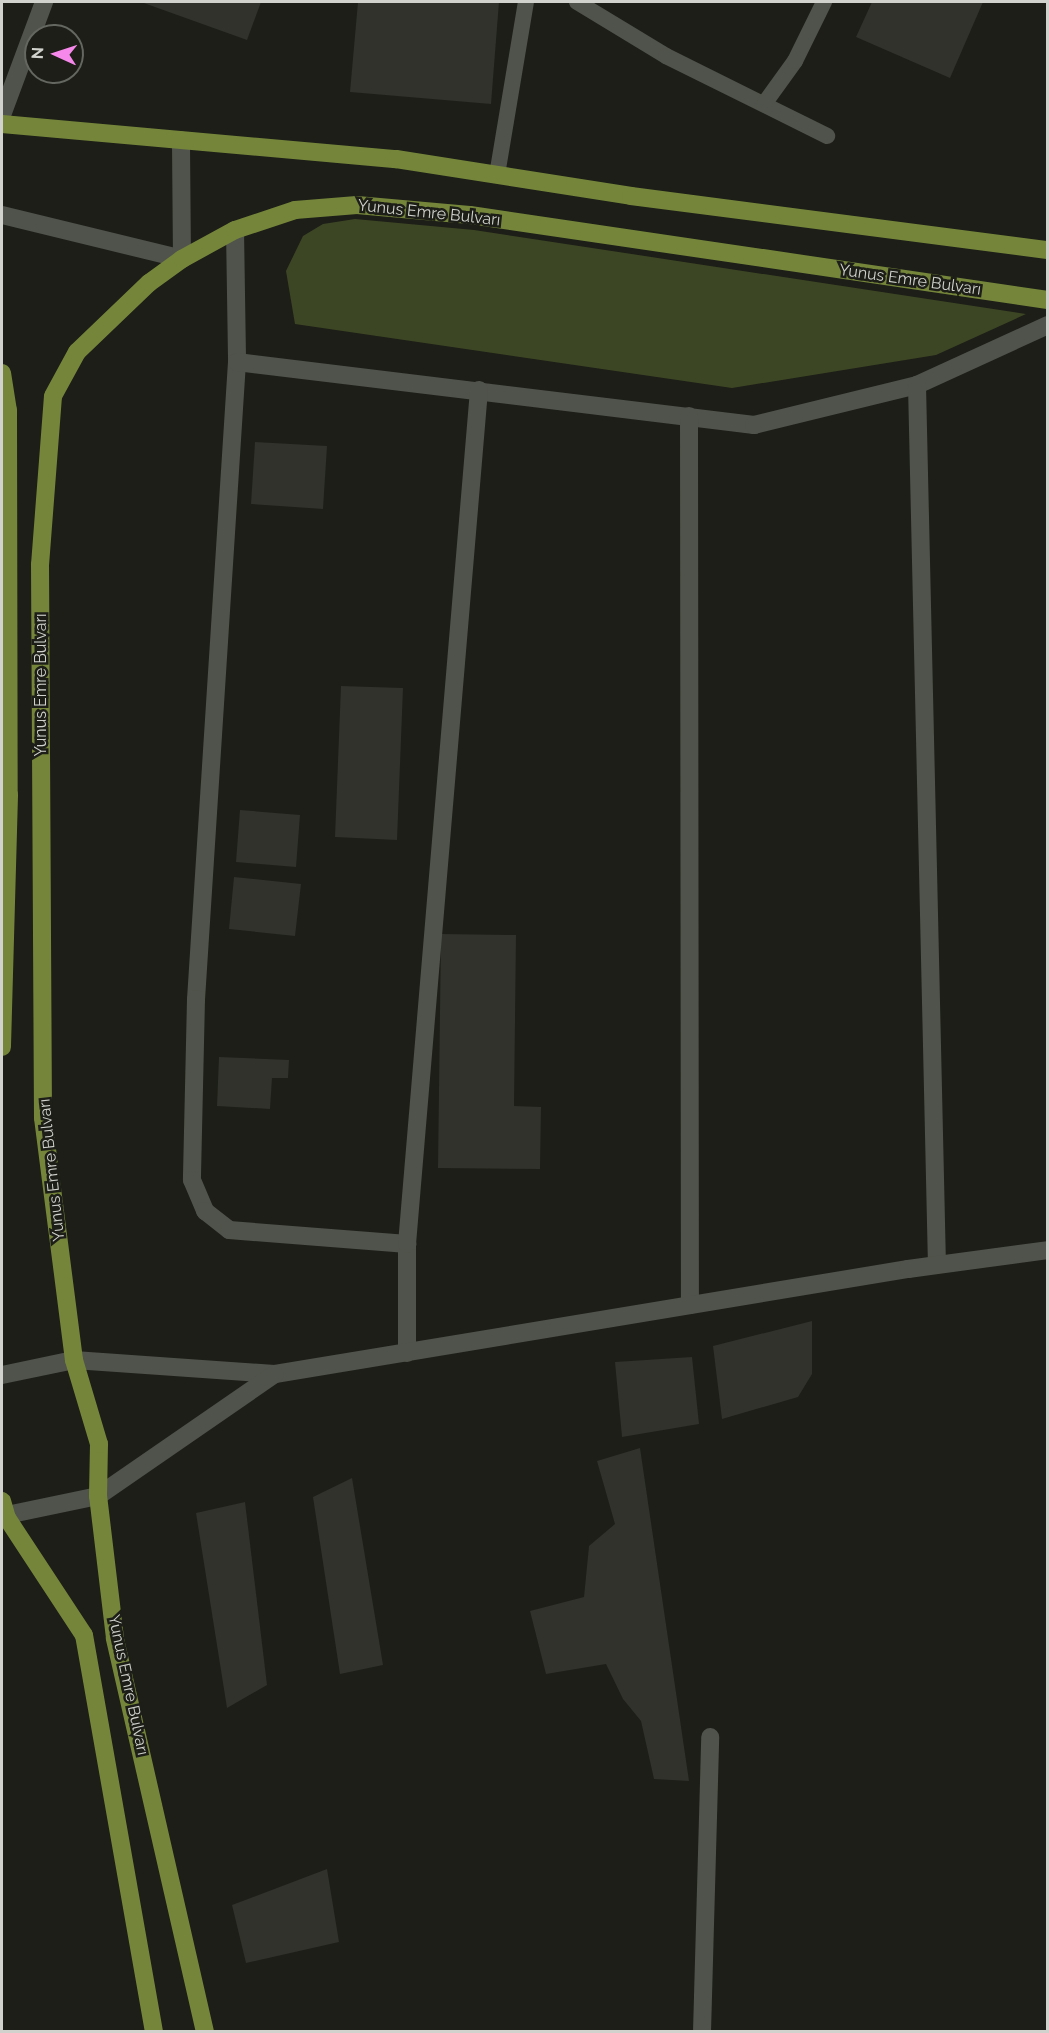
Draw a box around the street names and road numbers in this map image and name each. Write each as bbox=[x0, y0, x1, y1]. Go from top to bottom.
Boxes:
street label: Yunus Emre Bulvarı bbox=[357, 196, 501, 230]
street label: Yunus Emre Bulvarı bbox=[838, 261, 982, 299]
street label: Yunus Emre Bulvarı bbox=[31, 613, 51, 757]
street label: Yunus Emre Bulvarı bbox=[35, 1098, 69, 1242]
street label: Yunus Emre Bulvarı bbox=[104, 1613, 152, 1757]

